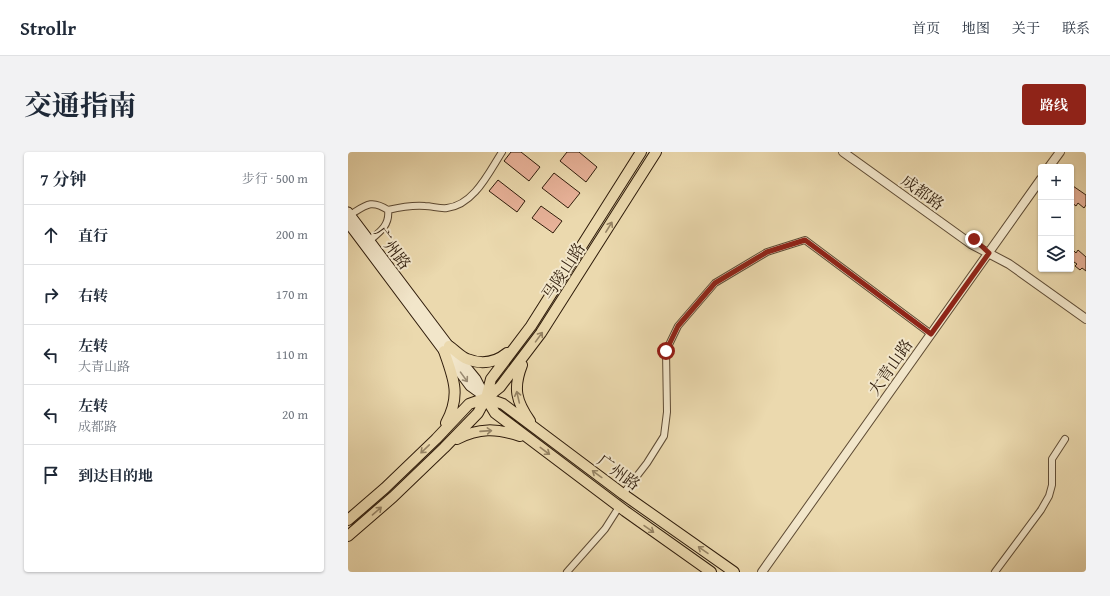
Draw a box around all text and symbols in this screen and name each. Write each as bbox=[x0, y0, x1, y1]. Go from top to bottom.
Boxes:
text: Strollr bbox=[20, 14, 76, 42]
text: 首页 bbox=[912, 18, 940, 38]
text: 地图 bbox=[962, 18, 990, 38]
text: 关于 bbox=[1012, 18, 1040, 38]
text: 联系 bbox=[1062, 18, 1090, 38]
text: 交通指南 bbox=[24, 84, 136, 125]
button: 路线 bbox=[1022, 84, 1086, 125]
map controls bbox=[1038, 164, 1074, 272]
button: + bbox=[1038, 164, 1074, 200]
text: 7 分钟 bbox=[40, 166, 87, 191]
street label: 成都路 bbox=[897, 168, 949, 216]
text: 步行 · 500 m bbox=[242, 169, 308, 188]
button: − bbox=[1038, 200, 1074, 236]
street label: 广州路 bbox=[369, 222, 417, 274]
one-way arrow bbox=[605, 222, 613, 233]
icon: ahead bbox=[40, 224, 62, 246]
text: 直行 bbox=[78, 225, 108, 246]
text: 200 m bbox=[276, 225, 308, 244]
route end bbox=[965, 230, 983, 248]
button: layers bbox=[1038, 236, 1074, 272]
street label: 马陵山路 bbox=[536, 238, 590, 304]
icon: right bbox=[40, 284, 62, 306]
text: 右转 bbox=[78, 285, 108, 306]
text: 170 m bbox=[276, 285, 308, 304]
one-way arrow bbox=[534, 331, 543, 342]
street label: 大青山路 bbox=[862, 334, 918, 400]
text: 左转 bbox=[78, 335, 108, 356]
route start bbox=[657, 342, 675, 360]
icon: left bbox=[40, 344, 62, 366]
text: 110 m bbox=[276, 345, 308, 364]
text: 大青山路 bbox=[78, 357, 130, 376]
one-way arrow bbox=[460, 372, 468, 383]
one-way arrow bbox=[514, 390, 522, 403]
text: 左转 bbox=[78, 395, 108, 416]
icon: left bbox=[40, 404, 62, 426]
text: 20 m bbox=[282, 405, 308, 424]
text: 成都路 bbox=[78, 417, 117, 436]
one-way arrow bbox=[479, 427, 492, 434]
one-way arrow bbox=[420, 444, 430, 454]
one-way arrow bbox=[539, 447, 550, 456]
street label: 广州路 bbox=[593, 448, 645, 496]
icon: arrive bbox=[40, 464, 62, 486]
text: 到达目的地 bbox=[78, 465, 153, 486]
one-way arrow bbox=[591, 470, 602, 478]
one-way arrow bbox=[372, 506, 383, 515]
one-way arrow bbox=[644, 524, 655, 533]
one-way arrow bbox=[697, 546, 708, 554]

